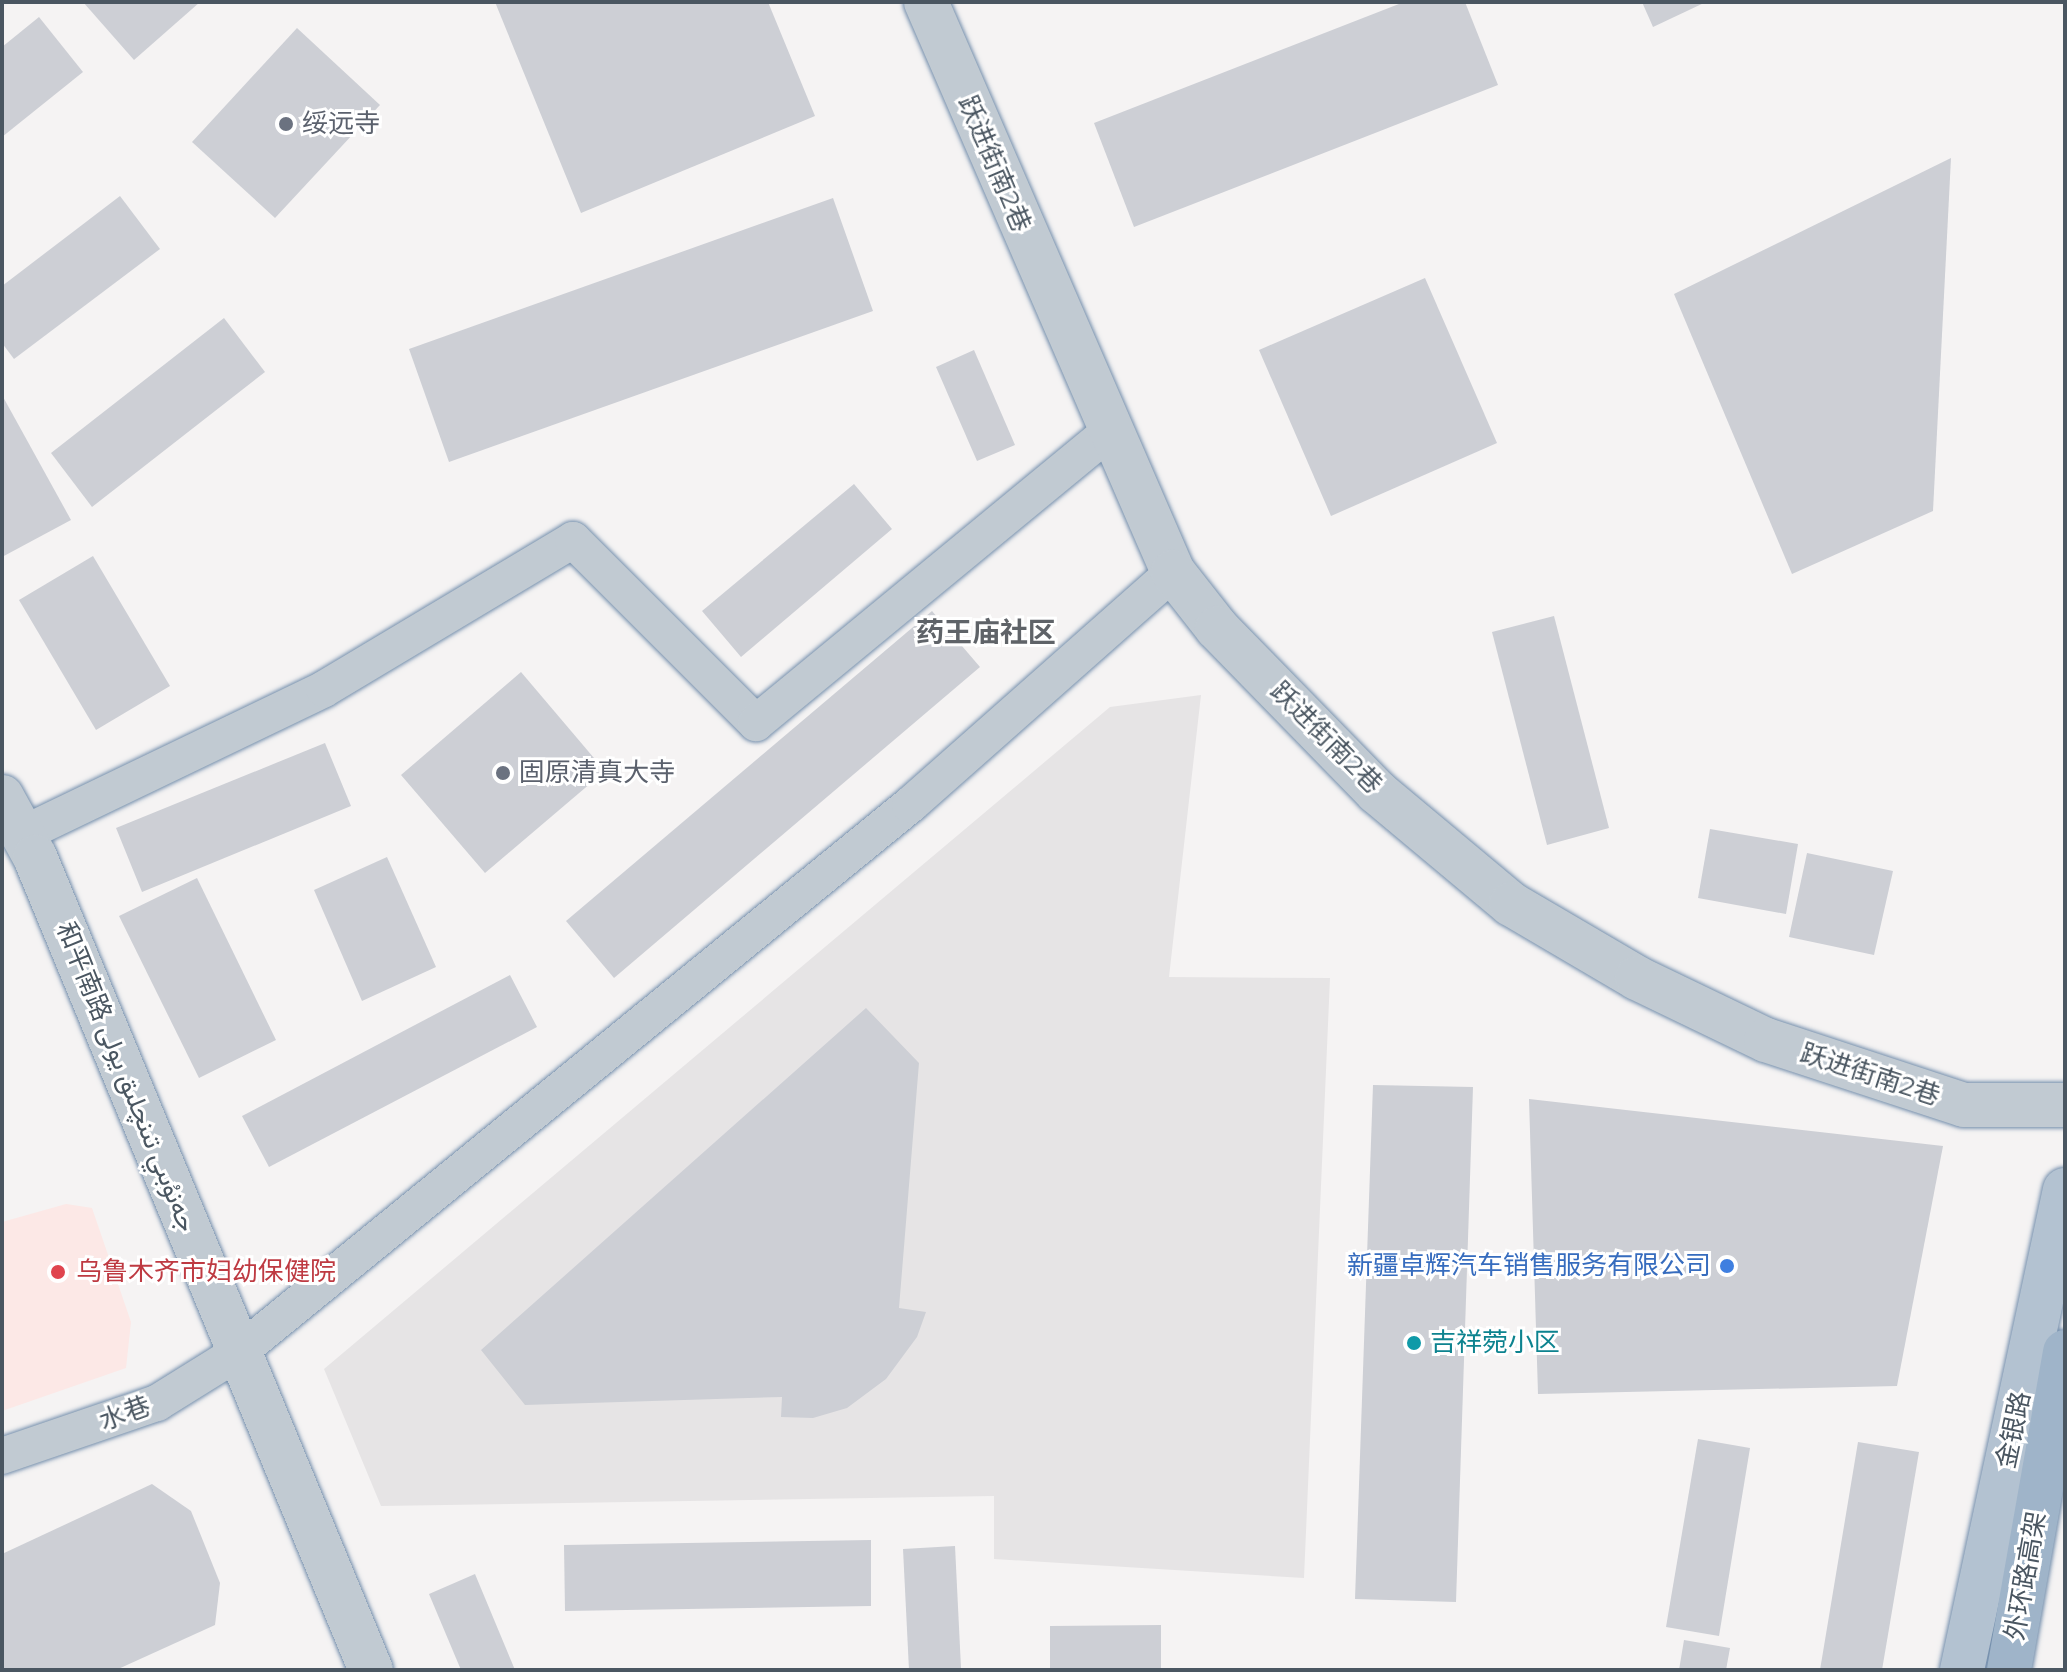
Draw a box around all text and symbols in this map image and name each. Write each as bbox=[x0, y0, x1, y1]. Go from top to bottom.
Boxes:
street label: 跃进街南2巷 bbox=[951, 91, 1037, 237]
place label: 绥远寺 bbox=[302, 108, 380, 140]
marker: 绥远寺 bbox=[277, 115, 295, 133]
district label: 药王庙社区 bbox=[916, 615, 1056, 649]
street label: 跃进街南2巷 bbox=[1264, 676, 1388, 800]
place label: 固原清真大寺 bbox=[519, 757, 675, 789]
marker: 固原清真大寺 bbox=[494, 764, 512, 782]
street label: 和平南路 جەنۇبىي تىنچلىق يولى bbox=[50, 918, 202, 1236]
street label: 跃进街南2巷 bbox=[1796, 1038, 1944, 1112]
place label: 新疆卓辉汽车销售服务有限公司 bbox=[1347, 1250, 1711, 1282]
place label: 乌鲁木齐市妇幼保健院 bbox=[76, 1256, 336, 1288]
marker: 新疆卓辉汽车销售服务有限公司 bbox=[1718, 1257, 1736, 1275]
marker: 乌鲁木齐市妇幼保健院 bbox=[47, 1261, 69, 1283]
place label: 吉祥菀小区 bbox=[1430, 1327, 1560, 1359]
marker: 吉祥菀小区 bbox=[1405, 1334, 1423, 1352]
street label: 金银路 bbox=[1991, 1389, 2037, 1471]
street label: 水巷 bbox=[95, 1390, 155, 1438]
street label: 外环路高架 bbox=[1999, 1509, 2053, 1643]

